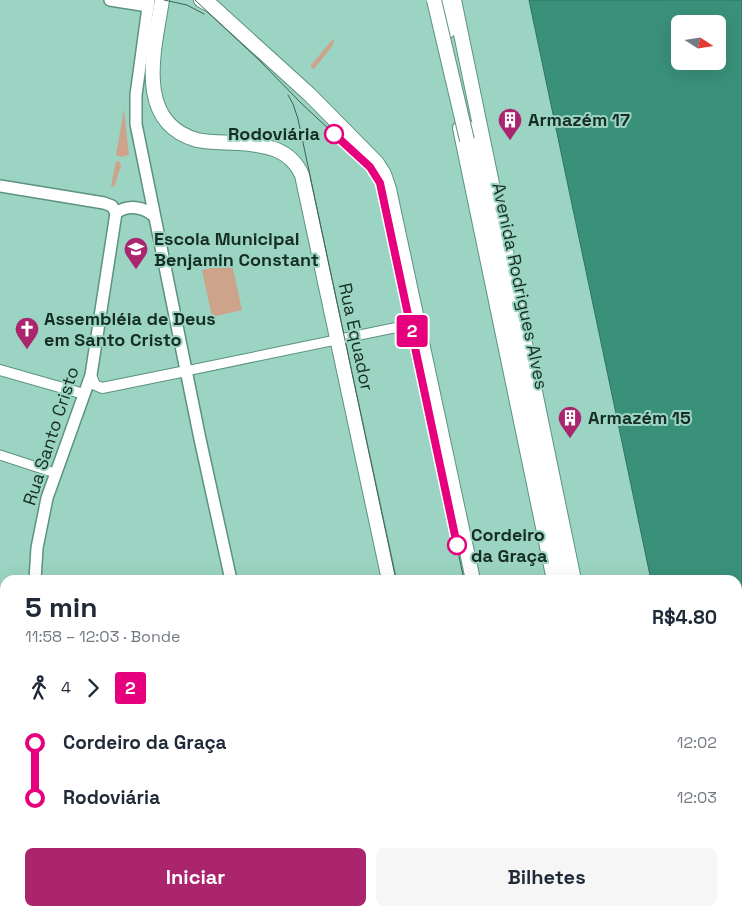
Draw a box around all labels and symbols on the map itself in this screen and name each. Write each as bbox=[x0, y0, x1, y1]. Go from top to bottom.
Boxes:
north arrow bbox=[671, 15, 726, 70]
building icon: Armazém 17 bbox=[497, 107, 523, 141]
place label: Armazém 17 bbox=[528, 108, 630, 131]
place label: Rodoviária bbox=[228, 122, 321, 145]
marker: Rodoviária bbox=[324, 124, 344, 144]
street label: Avenida Rodrigues Alves bbox=[487, 180, 554, 391]
place label: Escola Municipal Benjamin Constant bbox=[154, 227, 319, 271]
school or university icon: Escola Municipal Benjamin Constant bbox=[123, 236, 149, 270]
street label: Rua Equador bbox=[334, 281, 379, 393]
place label: Assembléia de Deus em Santo Cristo bbox=[44, 307, 216, 351]
line badge: 2 bbox=[396, 315, 428, 347]
church icon: Assembléia de Deus em Santo Cristo bbox=[14, 316, 40, 350]
street label: Rua Santo Cristo bbox=[17, 364, 84, 508]
building icon: Armazém 15 bbox=[557, 405, 583, 439]
place label: Armazém 15 bbox=[588, 406, 691, 429]
place label: Cordeiro da Graça bbox=[471, 523, 548, 567]
marker: Cordeiro da Graça bbox=[447, 535, 467, 555]

